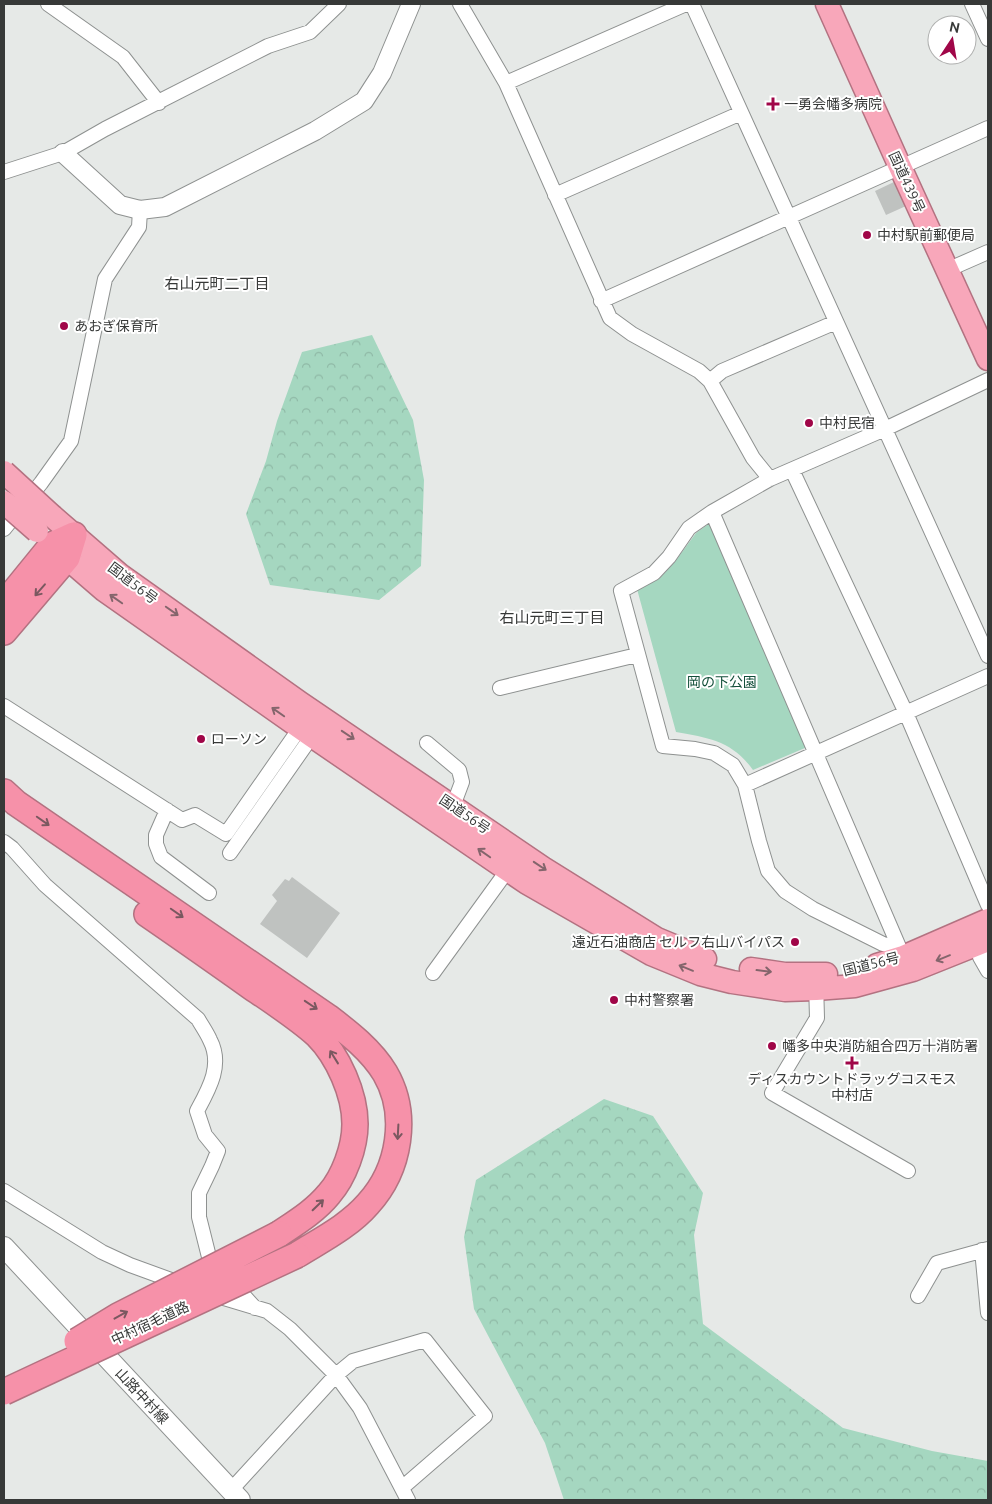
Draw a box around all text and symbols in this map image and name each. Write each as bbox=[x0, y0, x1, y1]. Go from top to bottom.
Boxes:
north arrow bbox=[927, 15, 977, 65]
text: N bbox=[948, 18, 961, 36]
place label: 一勇会幡多病院 bbox=[784, 96, 882, 112]
marker: 一勇会幡多病院 bbox=[766, 97, 780, 111]
street label: 国道439号 bbox=[886, 149, 928, 215]
place label: 中村駅前郵便局 bbox=[877, 227, 975, 243]
marker: 中村駅前郵便局 bbox=[861, 229, 873, 241]
district label: 右山元町二丁目 bbox=[164, 275, 270, 292]
place label: あおぎ保育所 bbox=[74, 318, 158, 334]
marker: あおぎ保育所 bbox=[58, 320, 70, 332]
place label: 中村民宿 bbox=[819, 415, 875, 431]
marker: 中村民宿 bbox=[803, 417, 815, 429]
street label: 国道56号 bbox=[105, 559, 161, 607]
one-way arrow bbox=[34, 584, 45, 597]
one-way arrow bbox=[109, 594, 123, 604]
one-way arrow bbox=[165, 606, 178, 617]
district label: 右山元町三丁目 bbox=[499, 609, 605, 626]
park label: 岡の下公園 bbox=[687, 674, 757, 690]
one-way arrow bbox=[271, 707, 285, 717]
one-way arrow bbox=[340, 730, 354, 740]
place label: ローソン bbox=[211, 731, 267, 747]
marker: ローソン bbox=[195, 733, 207, 745]
street label: 国道56号 bbox=[437, 791, 493, 837]
one-way arrow bbox=[36, 816, 50, 826]
one-way arrow bbox=[477, 848, 491, 858]
one-way arrow bbox=[533, 861, 547, 871]
one-way arrow bbox=[170, 908, 184, 918]
place label: 遠近石油商店 セルフ右山バイパス bbox=[572, 934, 785, 950]
marker: 遠近石油商店 セルフ右山バイパス bbox=[789, 936, 801, 948]
street label: 国道56号 bbox=[841, 949, 901, 979]
one-way arrow bbox=[936, 954, 951, 964]
one-way arrow bbox=[679, 963, 694, 972]
one-way arrow bbox=[755, 966, 771, 976]
place label: 中村警察署 bbox=[624, 992, 694, 1008]
marker: 中村警察署 bbox=[608, 994, 620, 1006]
one-way arrow bbox=[304, 1000, 318, 1010]
place label: 幡多中央消防組合四万十消防署 bbox=[782, 1038, 978, 1054]
marker: 幡多中央消防組合四万十消防署 bbox=[766, 1040, 778, 1052]
one-way arrow bbox=[328, 1051, 338, 1065]
marker: ディスカウントドラッグコスモス 中村店 bbox=[846, 1057, 858, 1069]
place label: ディスカウントドラッグコスモス 中村店 bbox=[747, 1071, 957, 1103]
one-way arrow bbox=[394, 1124, 403, 1140]
one-way arrow bbox=[312, 1199, 324, 1211]
street label: 中村宿毛道路 bbox=[109, 1298, 191, 1348]
one-way arrow bbox=[113, 1310, 128, 1319]
street label: 山路中村線 bbox=[112, 1365, 172, 1427]

